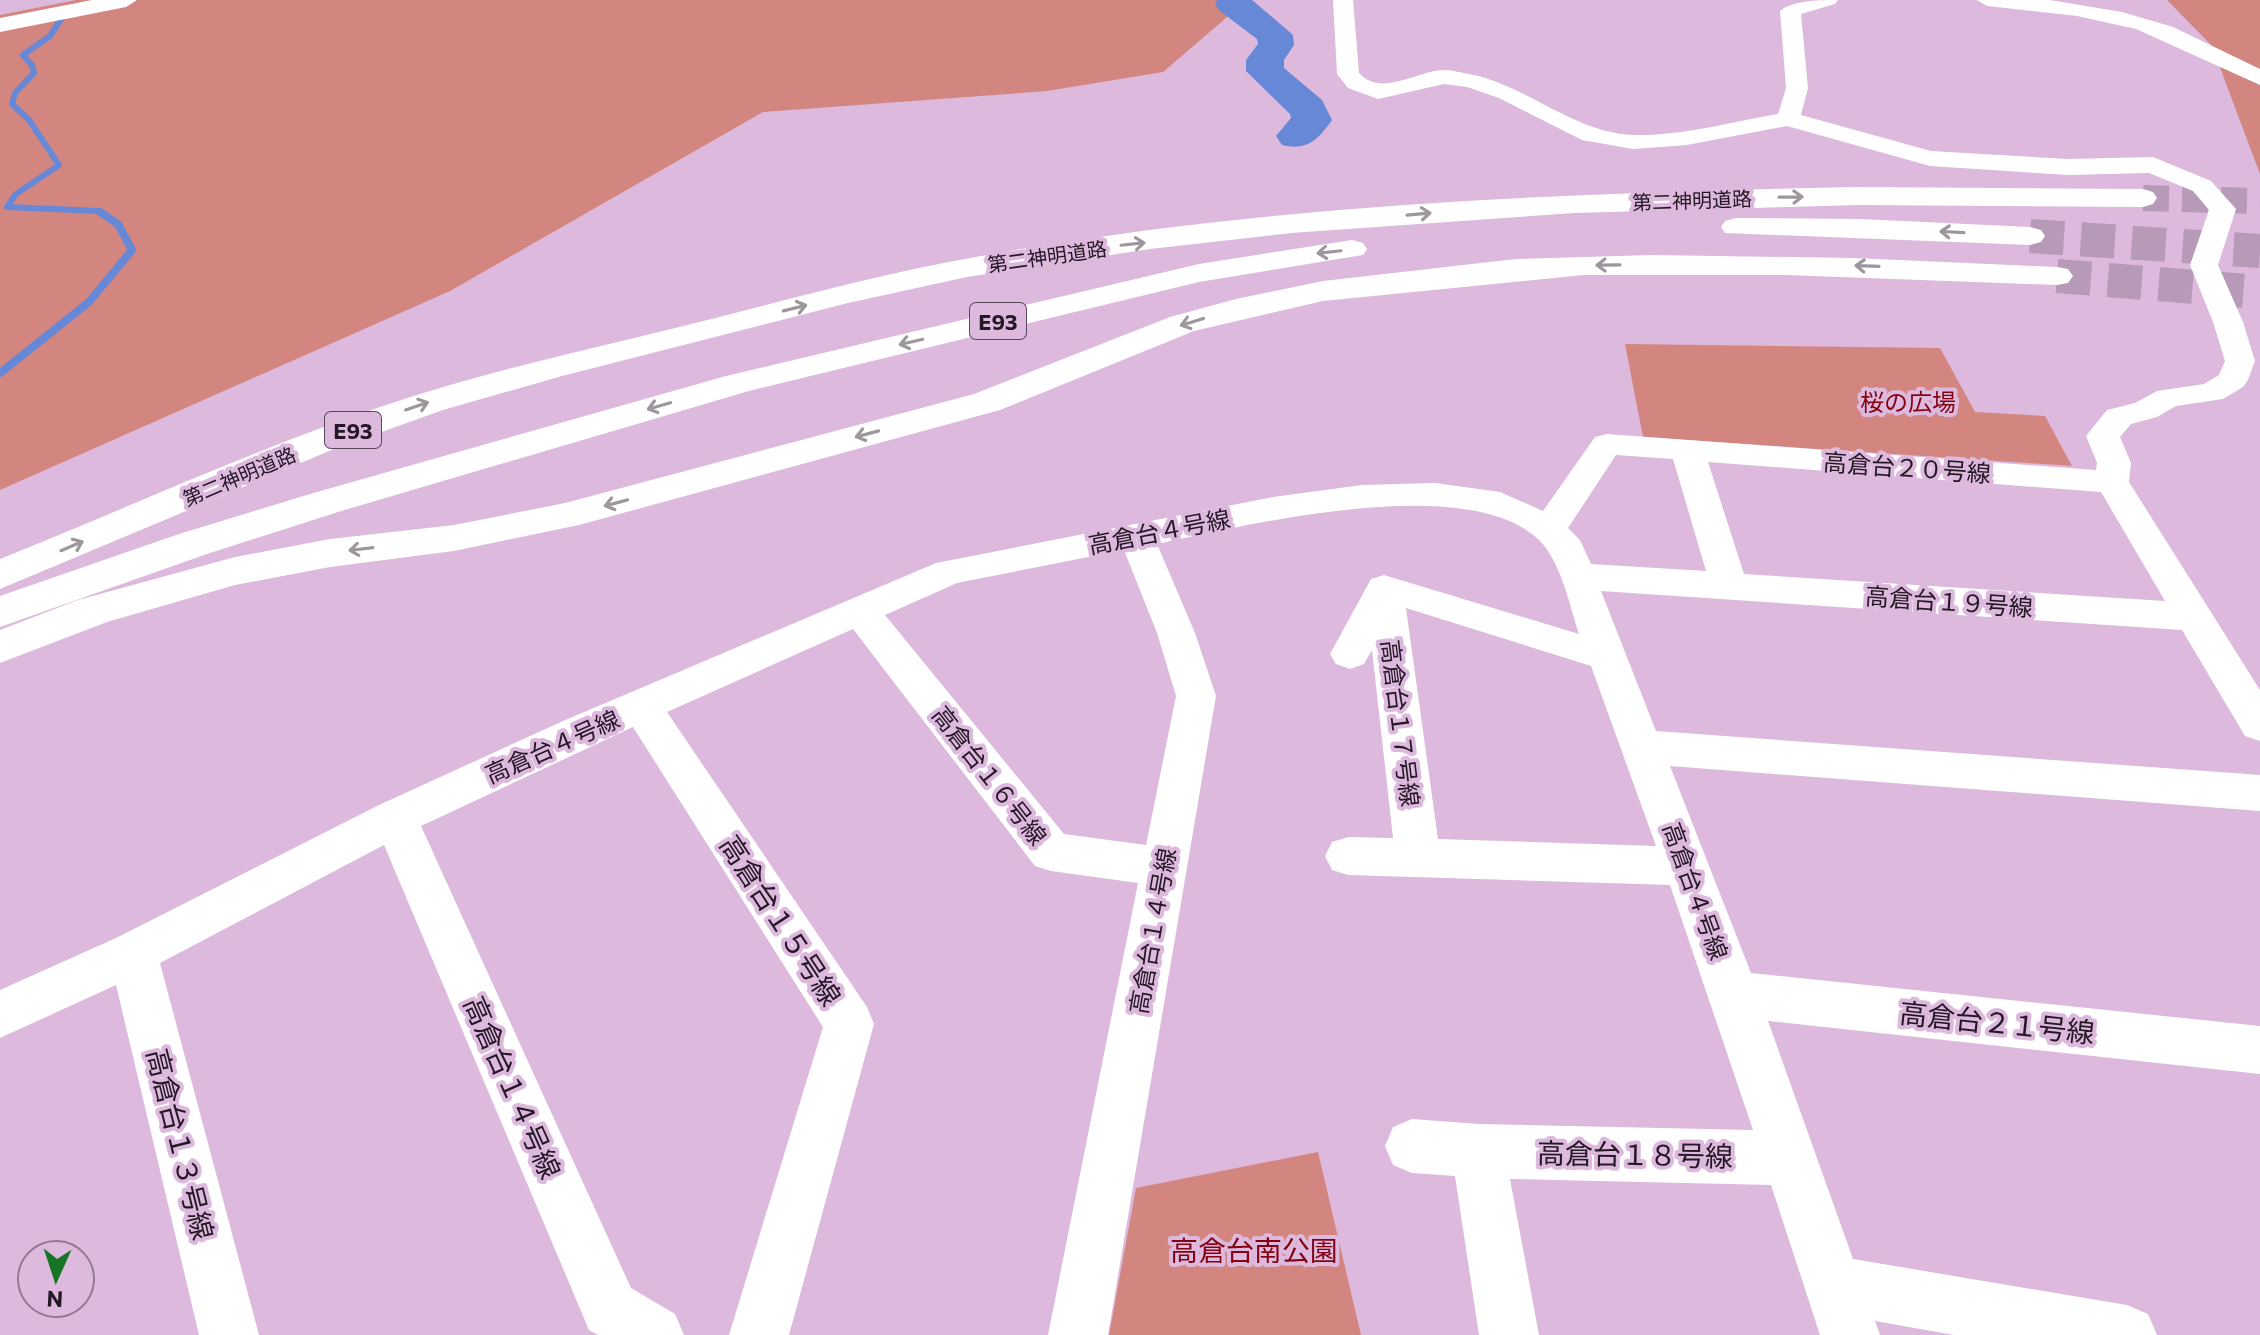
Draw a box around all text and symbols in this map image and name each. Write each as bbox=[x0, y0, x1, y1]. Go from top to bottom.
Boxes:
street label: 第二神明道路 bbox=[1632, 186, 1752, 214]
one-way arrow bbox=[1777, 189, 1804, 204]
one-way arrow bbox=[1405, 207, 1432, 222]
one-way arrow bbox=[1939, 224, 1966, 239]
street label: 第二神明道路 bbox=[986, 236, 1108, 276]
one-way arrow bbox=[1120, 236, 1145, 251]
one-way arrow bbox=[1316, 244, 1343, 259]
one-way arrow bbox=[1595, 258, 1622, 273]
one-way arrow bbox=[1854, 259, 1881, 274]
one-way arrow bbox=[782, 299, 808, 314]
road number: E93 bbox=[970, 303, 1026, 339]
one-way arrow bbox=[1179, 315, 1205, 330]
one-way arrow bbox=[899, 335, 924, 350]
park label: 桜の広場 bbox=[1860, 387, 1956, 416]
one-way arrow bbox=[404, 398, 429, 413]
one-way arrow bbox=[646, 399, 672, 414]
road number: E93 bbox=[325, 412, 381, 448]
one-way arrow bbox=[855, 427, 881, 442]
street label: 第二神明道路 bbox=[179, 442, 299, 510]
street label: 高倉台２０号線 bbox=[1822, 447, 1992, 487]
one-way arrow bbox=[604, 496, 630, 511]
street label: 高倉台４号線 bbox=[1086, 503, 1232, 559]
one-way arrow bbox=[59, 537, 84, 552]
one-way arrow bbox=[349, 542, 374, 557]
street label: 高倉台１９号線 bbox=[1864, 581, 2034, 621]
street label: 高倉台１７号線 bbox=[1376, 638, 1426, 808]
street label: 高倉台１６号線 bbox=[927, 700, 1053, 850]
street label: 高倉台４号線 bbox=[480, 703, 624, 789]
street label: 高倉台４号線 bbox=[1658, 818, 1734, 964]
street label: 高倉台１５号線 bbox=[713, 829, 849, 1011]
street label: 高倉台１４号線 bbox=[1123, 846, 1181, 1016]
street label: 高倉台１４号線 bbox=[458, 991, 568, 1183]
street label: 高倉台２１号線 bbox=[1898, 995, 2096, 1049]
street label: 高倉台１３号線 bbox=[141, 1045, 221, 1243]
street label: 高倉台１８号線 bbox=[1537, 1135, 1733, 1173]
park label: 高倉台南公園 bbox=[1170, 1233, 1338, 1267]
north arrow bbox=[16, 1239, 96, 1319]
text: N bbox=[46, 1286, 64, 1313]

